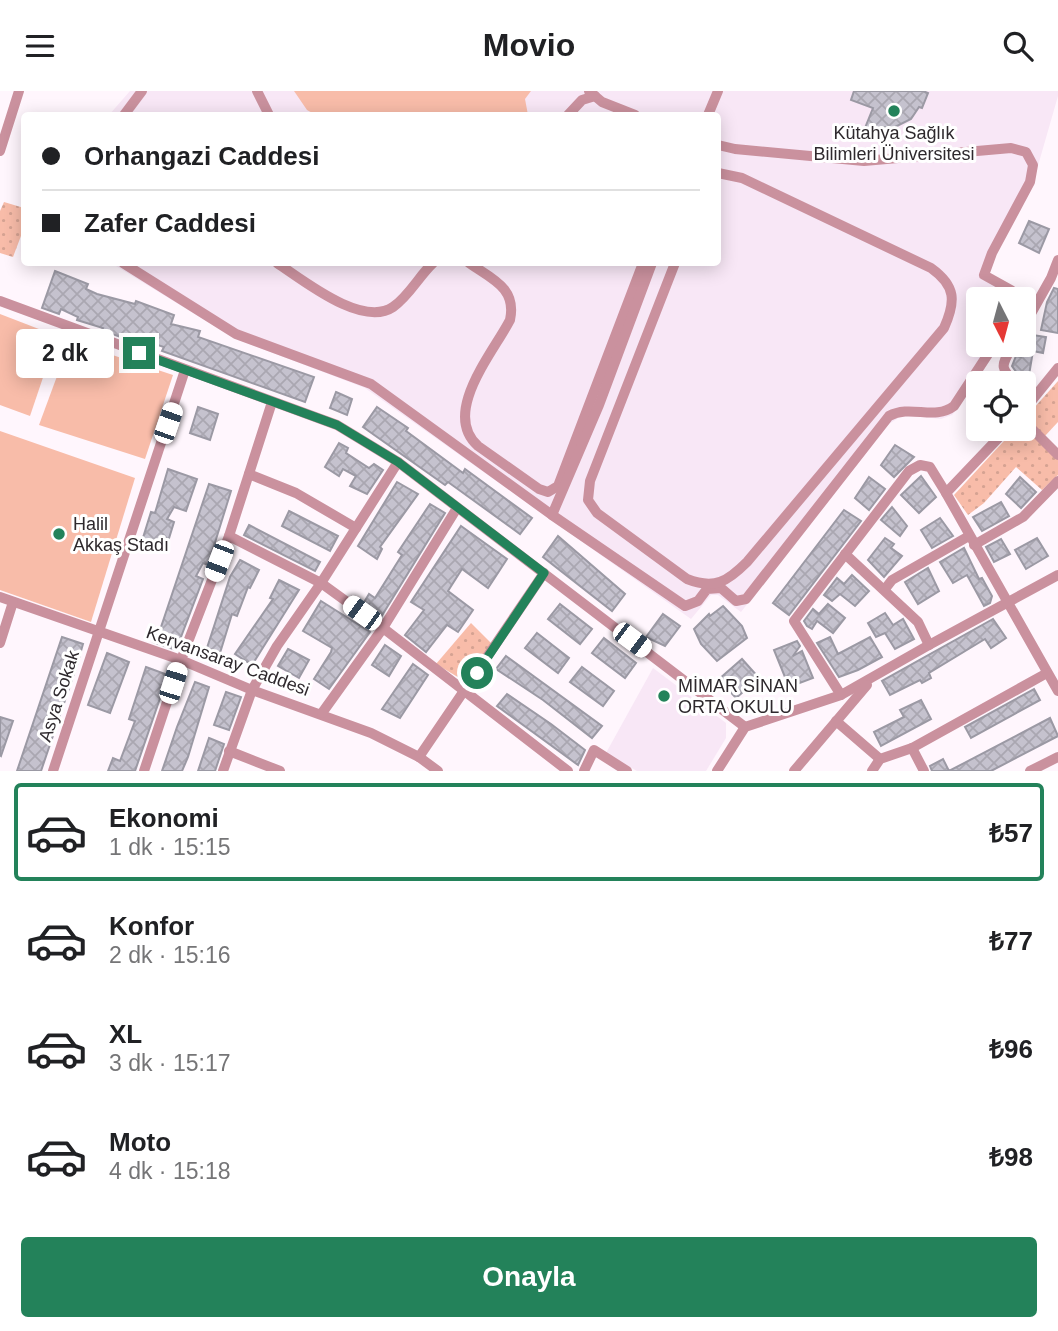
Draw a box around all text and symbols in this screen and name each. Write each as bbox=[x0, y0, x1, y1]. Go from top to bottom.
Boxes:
icon: menu bbox=[21, 27, 59, 65]
text: Movio bbox=[483, 27, 575, 63]
icon: search bbox=[999, 27, 1037, 65]
marker: Kütahya Sağlık Bilimleri Üniversitesi bbox=[886, 103, 902, 119]
place label: Kütahya Sağlık Bilimleri Üniversitesi bbox=[813, 123, 975, 164]
text: Orhangazi Caddesi bbox=[84, 141, 320, 171]
text: Zafer Caddesi bbox=[84, 208, 256, 238]
north arrow bbox=[966, 287, 1036, 357]
map controls bbox=[966, 287, 1036, 441]
callout: 2 dk bbox=[17, 329, 114, 377]
route end bbox=[123, 337, 155, 369]
text: 2 dk bbox=[42, 340, 88, 366]
button: locate bbox=[966, 371, 1036, 441]
car bbox=[152, 400, 185, 446]
place label: Halil Akkaş Stadı bbox=[73, 514, 169, 555]
marker: Halil Akkaş Stadı bbox=[51, 526, 67, 542]
car bbox=[202, 538, 237, 584]
car bbox=[339, 592, 386, 634]
car bbox=[609, 619, 656, 661]
street label: Kervansaray Caddesi bbox=[144, 622, 312, 700]
street label: Asya Sokak bbox=[35, 647, 84, 744]
route start bbox=[461, 657, 493, 689]
car bbox=[157, 660, 190, 706]
place label: MİMAR SİNAN ORTA OKULU bbox=[678, 676, 798, 717]
marker: MİMAR SİNAN ORTA OKULU bbox=[656, 688, 672, 704]
icon: car bbox=[25, 801, 88, 864]
text: Ekonomi bbox=[109, 803, 219, 833]
text: ₺57 bbox=[989, 818, 1033, 848]
text: 1 dk · 15:15 bbox=[109, 834, 230, 860]
icon: car bbox=[25, 909, 88, 972]
text: Konfor bbox=[109, 911, 194, 941]
text: ₺77 bbox=[989, 926, 1033, 956]
text: 2 dk · 15:16 bbox=[109, 942, 230, 968]
icon: car bbox=[25, 1017, 88, 1080]
text: XL bbox=[109, 1019, 142, 1049]
text: ₺96 bbox=[989, 1034, 1033, 1064]
text: 3 dk · 15:17 bbox=[109, 1050, 230, 1076]
icon: car bbox=[25, 1125, 88, 1188]
text: Moto bbox=[109, 1127, 171, 1157]
text: ₺98 bbox=[989, 1142, 1033, 1172]
text: 4 dk · 15:18 bbox=[109, 1158, 230, 1184]
button: Onayla bbox=[21, 1237, 1037, 1317]

